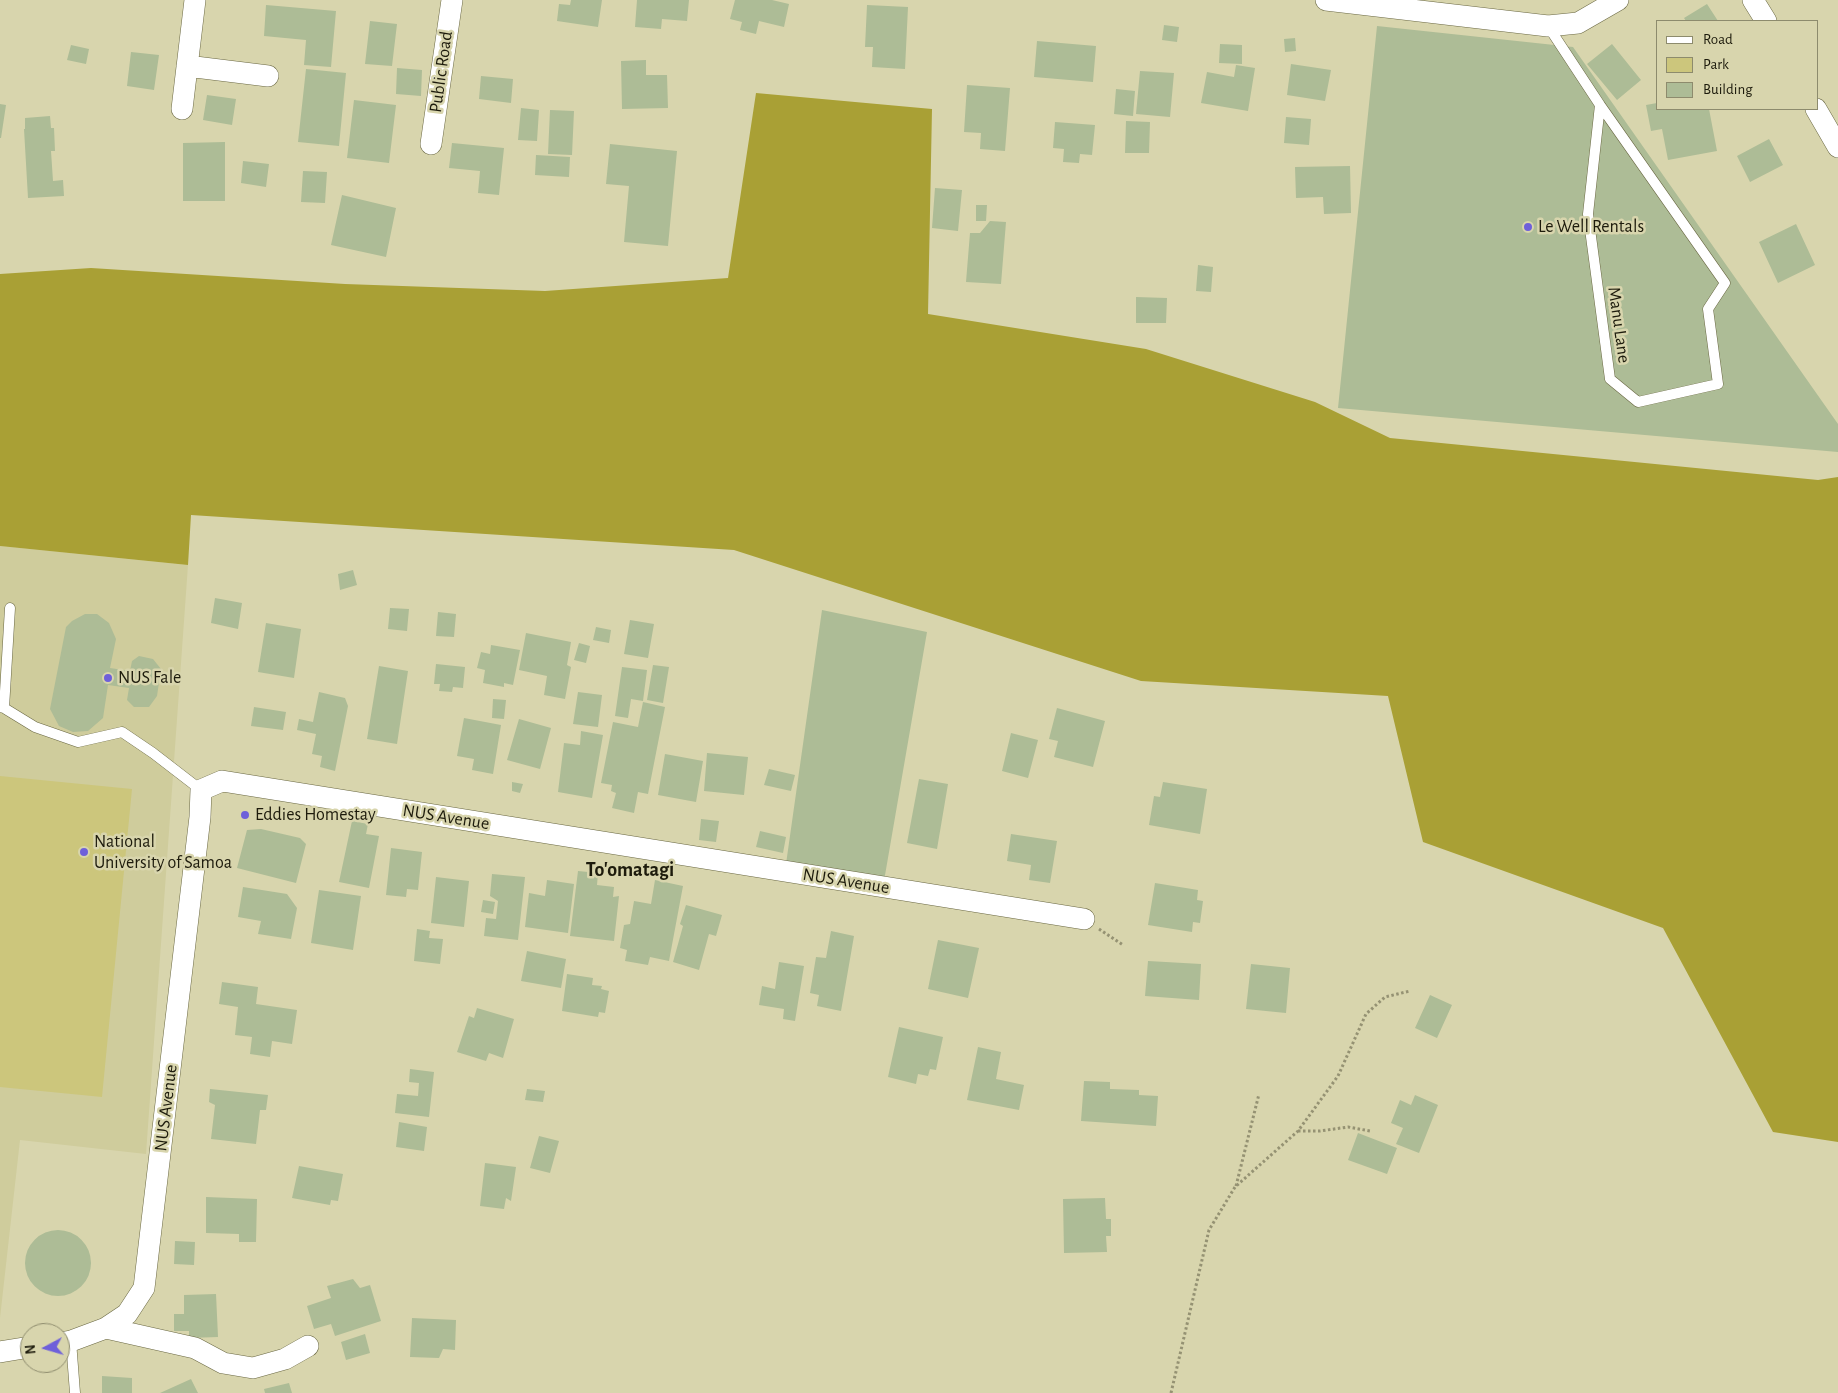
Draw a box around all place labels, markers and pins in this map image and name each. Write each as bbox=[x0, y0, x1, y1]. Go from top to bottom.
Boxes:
place label: Le Well Rentals bbox=[1538, 216, 1644, 238]
marker: Le Well Rentals bbox=[1522, 221, 1534, 233]
place label: NUS Fale bbox=[118, 667, 181, 689]
marker: NUS Fale bbox=[102, 672, 114, 684]
place label: Eddies Homestay bbox=[255, 804, 376, 826]
marker: Eddies Homestay bbox=[239, 809, 251, 821]
place label: National University of Samoa bbox=[94, 831, 232, 874]
marker: National University of Samoa bbox=[78, 846, 90, 858]

